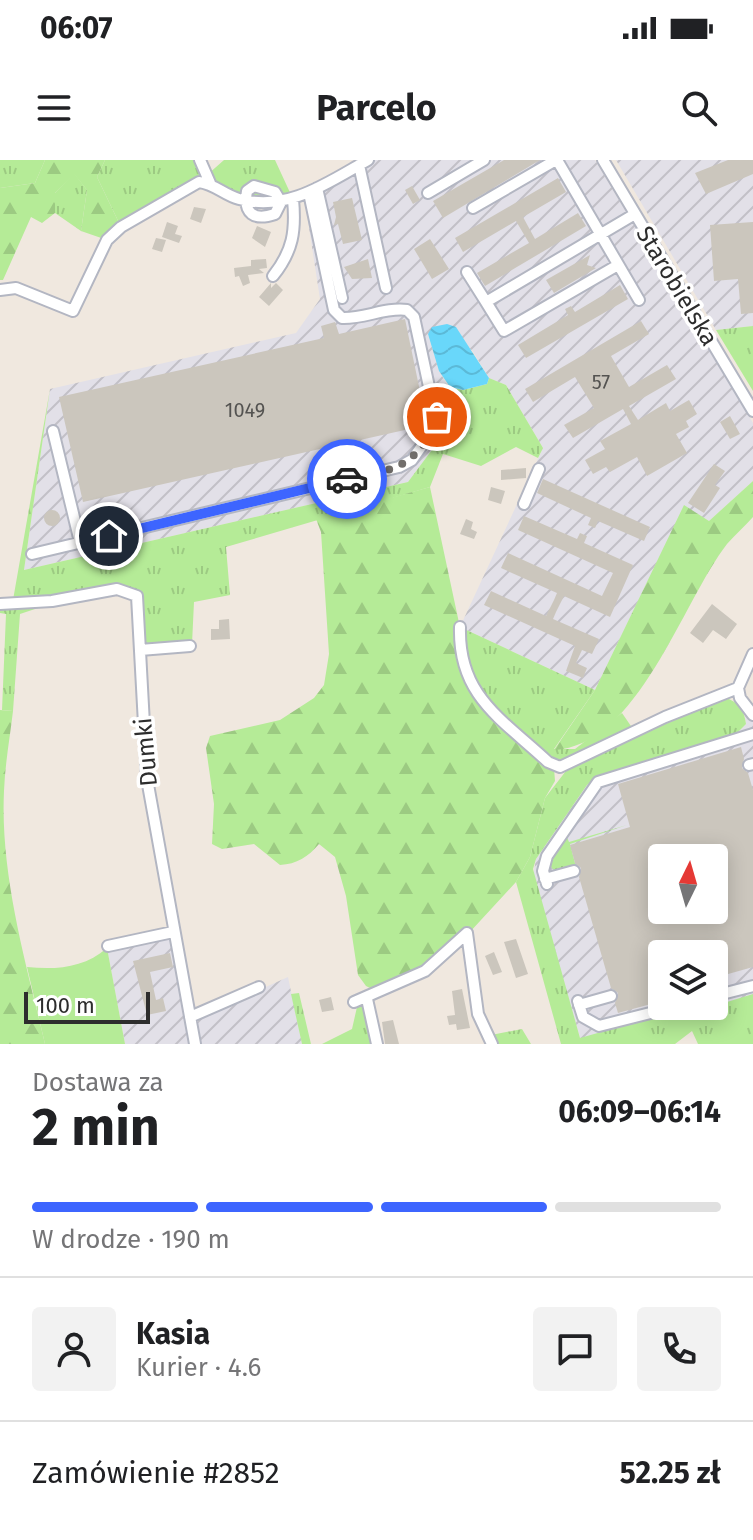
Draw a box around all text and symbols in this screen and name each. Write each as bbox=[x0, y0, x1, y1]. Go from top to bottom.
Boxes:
text: 06:07 bbox=[40, 10, 113, 46]
icon: menu bbox=[32, 86, 76, 130]
text: Parcelo bbox=[316, 86, 437, 130]
icon: search bbox=[677, 86, 721, 130]
street label: Starobielska bbox=[630, 221, 724, 351]
house number: 57 bbox=[592, 370, 610, 394]
pin bbox=[403, 383, 471, 451]
icon: bag bbox=[415, 395, 459, 439]
house number: 1049 bbox=[225, 398, 265, 422]
courier bbox=[307, 439, 387, 519]
icon: car bbox=[325, 457, 369, 501]
pin bbox=[75, 502, 143, 570]
icon: home bbox=[87, 514, 131, 558]
street label: Dumki bbox=[129, 716, 163, 788]
north arrow bbox=[648, 844, 728, 924]
map controls bbox=[648, 844, 728, 1020]
button: layers bbox=[648, 940, 728, 1020]
scale bar bbox=[24, 988, 150, 1024]
text: 100 m bbox=[36, 992, 95, 1019]
text: Dostawa za bbox=[32, 1067, 164, 1098]
text: 06:09–06:14 bbox=[558, 1094, 721, 1130]
text: 2 min bbox=[32, 1096, 160, 1159]
text: W drodze · 190 m bbox=[32, 1224, 230, 1255]
button: person bbox=[32, 1307, 116, 1391]
button: chat bbox=[533, 1307, 617, 1391]
button: phone bbox=[637, 1307, 721, 1391]
text: Kasia bbox=[136, 1316, 210, 1352]
text: Kurier · 4.6 bbox=[136, 1352, 261, 1383]
text: Zamówienie #2852 bbox=[32, 1455, 280, 1491]
text: 52.25 zł bbox=[620, 1455, 721, 1491]

